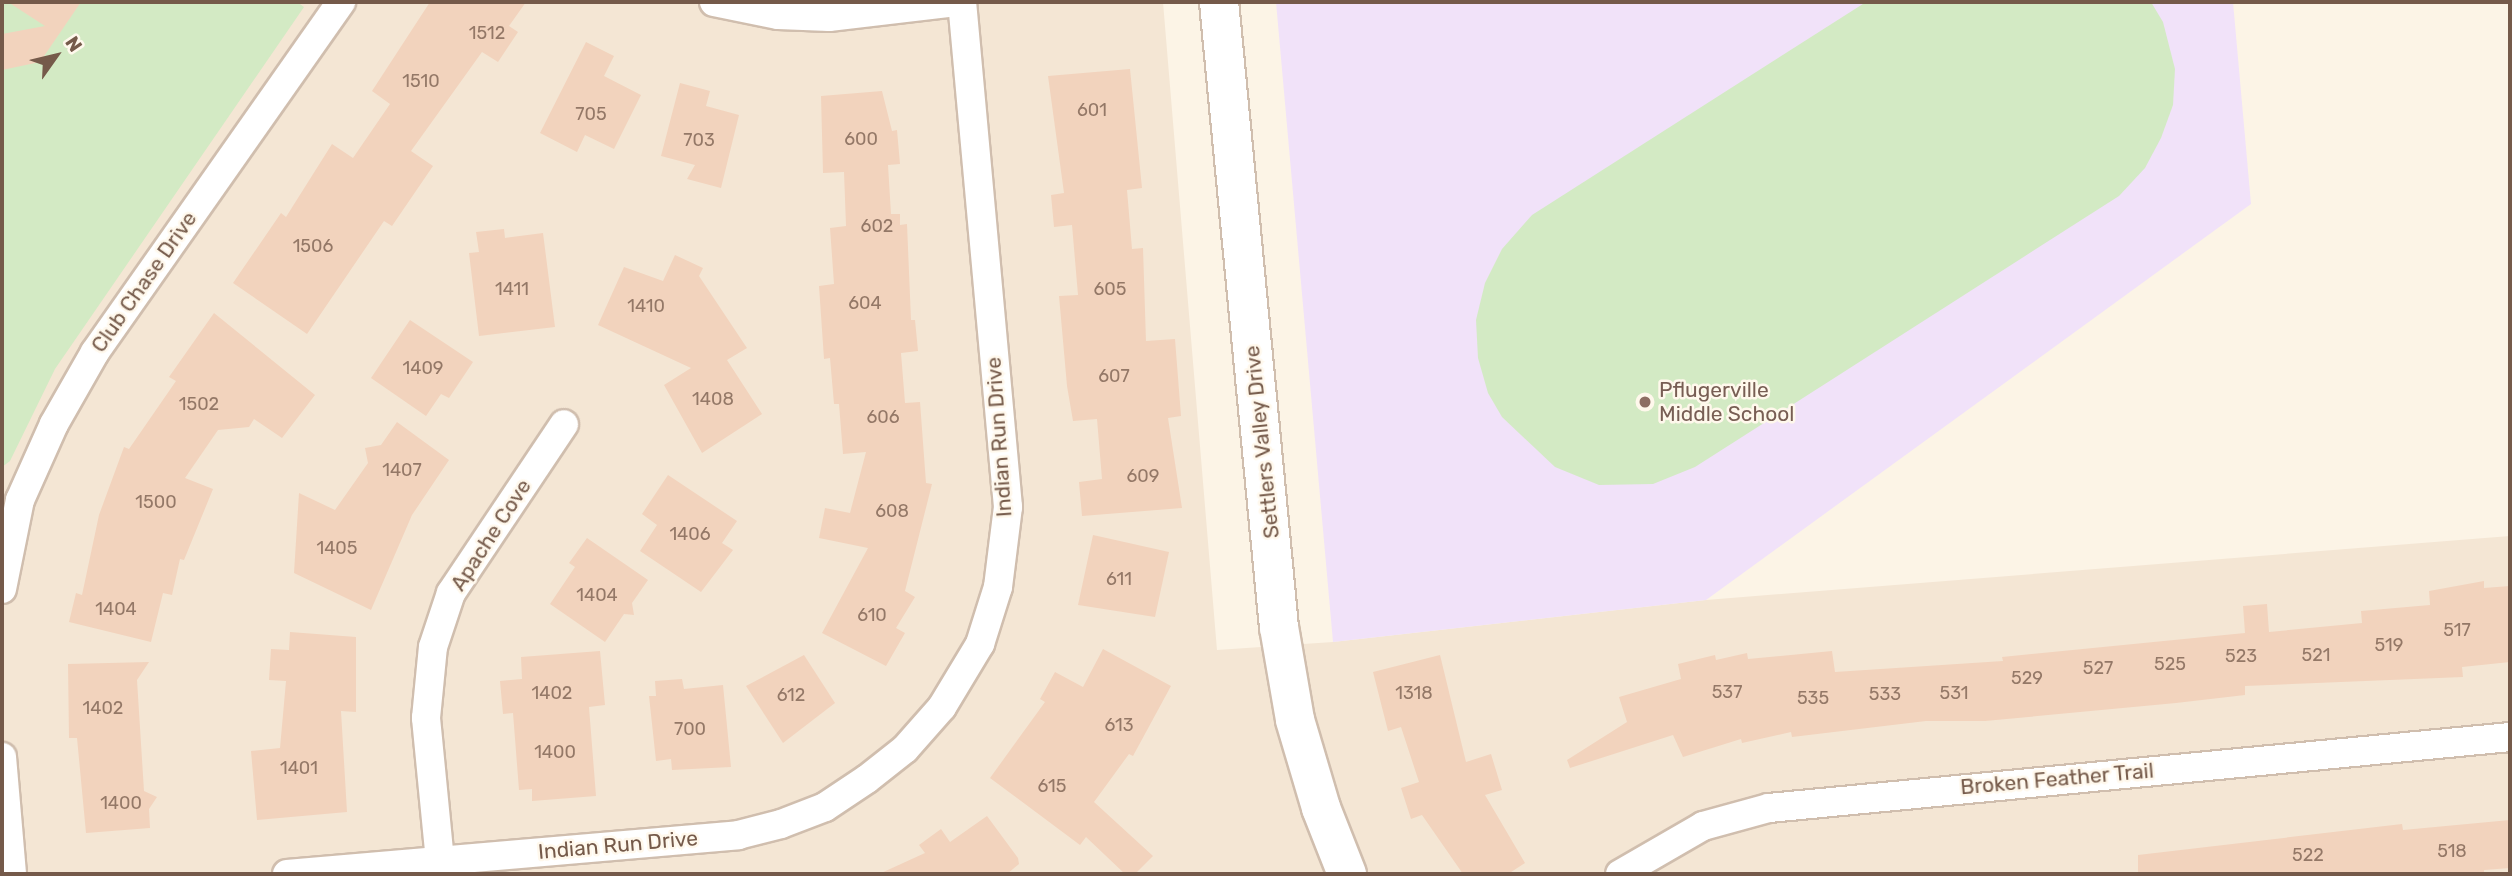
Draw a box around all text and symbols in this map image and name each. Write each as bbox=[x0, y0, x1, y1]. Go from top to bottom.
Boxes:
north arrow bbox=[21, 21, 91, 91]
house number: 1512 bbox=[469, 22, 505, 44]
text: N bbox=[60, 32, 87, 56]
house number: 1510 bbox=[402, 70, 440, 92]
house number: 601 bbox=[1077, 99, 1107, 121]
house number: 705 bbox=[575, 103, 607, 125]
house number: 600 bbox=[844, 128, 878, 150]
house number: 703 bbox=[683, 129, 715, 151]
street label: Club Chase Drive bbox=[86, 207, 202, 357]
house number: 602 bbox=[861, 215, 893, 237]
house number: 1506 bbox=[293, 235, 333, 257]
house number: 1411 bbox=[495, 278, 529, 300]
house number: 605 bbox=[1094, 278, 1126, 300]
house number: 604 bbox=[848, 292, 882, 314]
house number: 1410 bbox=[627, 295, 665, 317]
street label: Settlers Valley Drive bbox=[1239, 344, 1285, 540]
street label: Indian Run Drive bbox=[981, 356, 1017, 518]
house number: 1409 bbox=[403, 357, 443, 379]
house number: 607 bbox=[1098, 365, 1130, 387]
place label: Pflugerville Middle School bbox=[1659, 377, 1794, 427]
house number: 1408 bbox=[692, 388, 734, 410]
house number: 1502 bbox=[179, 393, 219, 415]
marker: Pflugerville Middle School bbox=[1637, 394, 1653, 410]
house number: 606 bbox=[866, 406, 900, 428]
house number: 1407 bbox=[382, 459, 422, 481]
house number: 609 bbox=[1127, 465, 1159, 487]
street label: Apache Cove bbox=[446, 474, 536, 596]
house number: 1500 bbox=[135, 491, 177, 513]
house number: 608 bbox=[875, 500, 909, 522]
house number: 1406 bbox=[669, 523, 711, 545]
house number: 1405 bbox=[316, 537, 358, 559]
house number: 611 bbox=[1106, 568, 1132, 590]
house number: 1404 bbox=[576, 584, 618, 606]
house number: 1404 bbox=[95, 598, 137, 620]
house number: 610 bbox=[857, 604, 887, 626]
house number: 517 bbox=[2443, 619, 2471, 641]
house number: 519 bbox=[2375, 634, 2403, 656]
house number: 521 bbox=[2302, 644, 2330, 666]
house number: 523 bbox=[2225, 645, 2257, 667]
house number: 525 bbox=[2154, 653, 2186, 675]
house number: 527 bbox=[2083, 657, 2113, 679]
house number: 529 bbox=[2011, 667, 2043, 689]
house number: 537 bbox=[1712, 681, 1742, 703]
house number: 1402 bbox=[532, 682, 572, 704]
house number: 1318 bbox=[1395, 682, 1433, 704]
house number: 531 bbox=[1940, 682, 1968, 704]
house number: 533 bbox=[1869, 683, 1901, 705]
house number: 612 bbox=[777, 684, 805, 706]
house number: 535 bbox=[1797, 687, 1829, 709]
house number: 1402 bbox=[83, 697, 123, 719]
house number: 613 bbox=[1105, 714, 1133, 736]
house number: 700 bbox=[674, 718, 706, 740]
house number: 1400 bbox=[534, 741, 576, 763]
house number: 1401 bbox=[280, 757, 318, 779]
street label: Broken Feather Trail bbox=[1959, 758, 2155, 800]
house number: 615 bbox=[1038, 775, 1066, 797]
house number: 1400 bbox=[100, 792, 142, 814]
street label: Indian Run Drive bbox=[537, 825, 699, 865]
house number: 518 bbox=[2437, 840, 2467, 862]
house number: 522 bbox=[2292, 844, 2324, 866]

